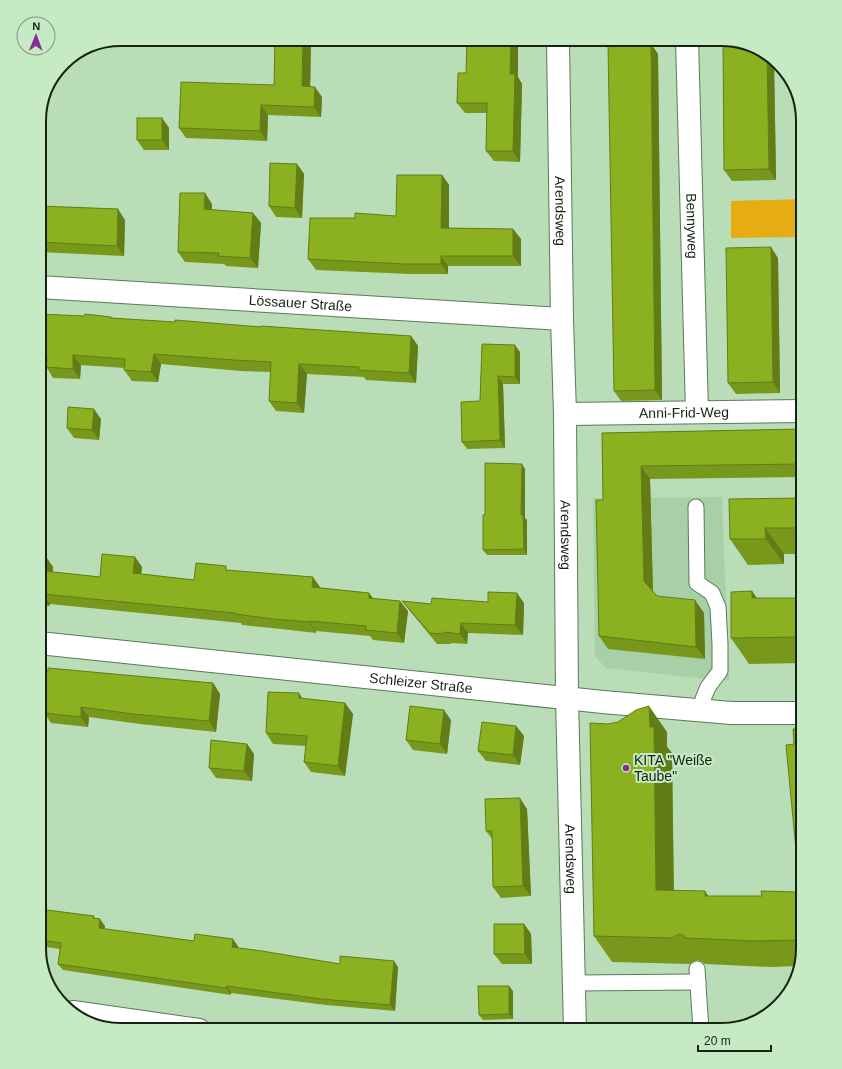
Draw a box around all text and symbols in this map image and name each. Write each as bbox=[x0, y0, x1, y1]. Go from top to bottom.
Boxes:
north arrow bbox=[16, 16, 56, 56]
text: N bbox=[32, 20, 40, 32]
street label: Arendsweg bbox=[552, 176, 569, 246]
street label: Bennyweg bbox=[683, 193, 701, 259]
street label: Lössauer Straße bbox=[248, 292, 353, 314]
street label: Anni-Frid-Weg bbox=[639, 404, 729, 421]
street label: Arendsweg bbox=[558, 500, 574, 570]
street label: Schleizer Straße bbox=[369, 670, 473, 696]
place label: KITA "Weiße Taube" bbox=[634, 752, 713, 784]
marker: KITA "Weiße Taube" bbox=[621, 763, 631, 773]
street label: Arendsweg bbox=[562, 824, 580, 894]
scale bar bbox=[698, 1027, 771, 1053]
text: 20 m bbox=[704, 1034, 731, 1048]

